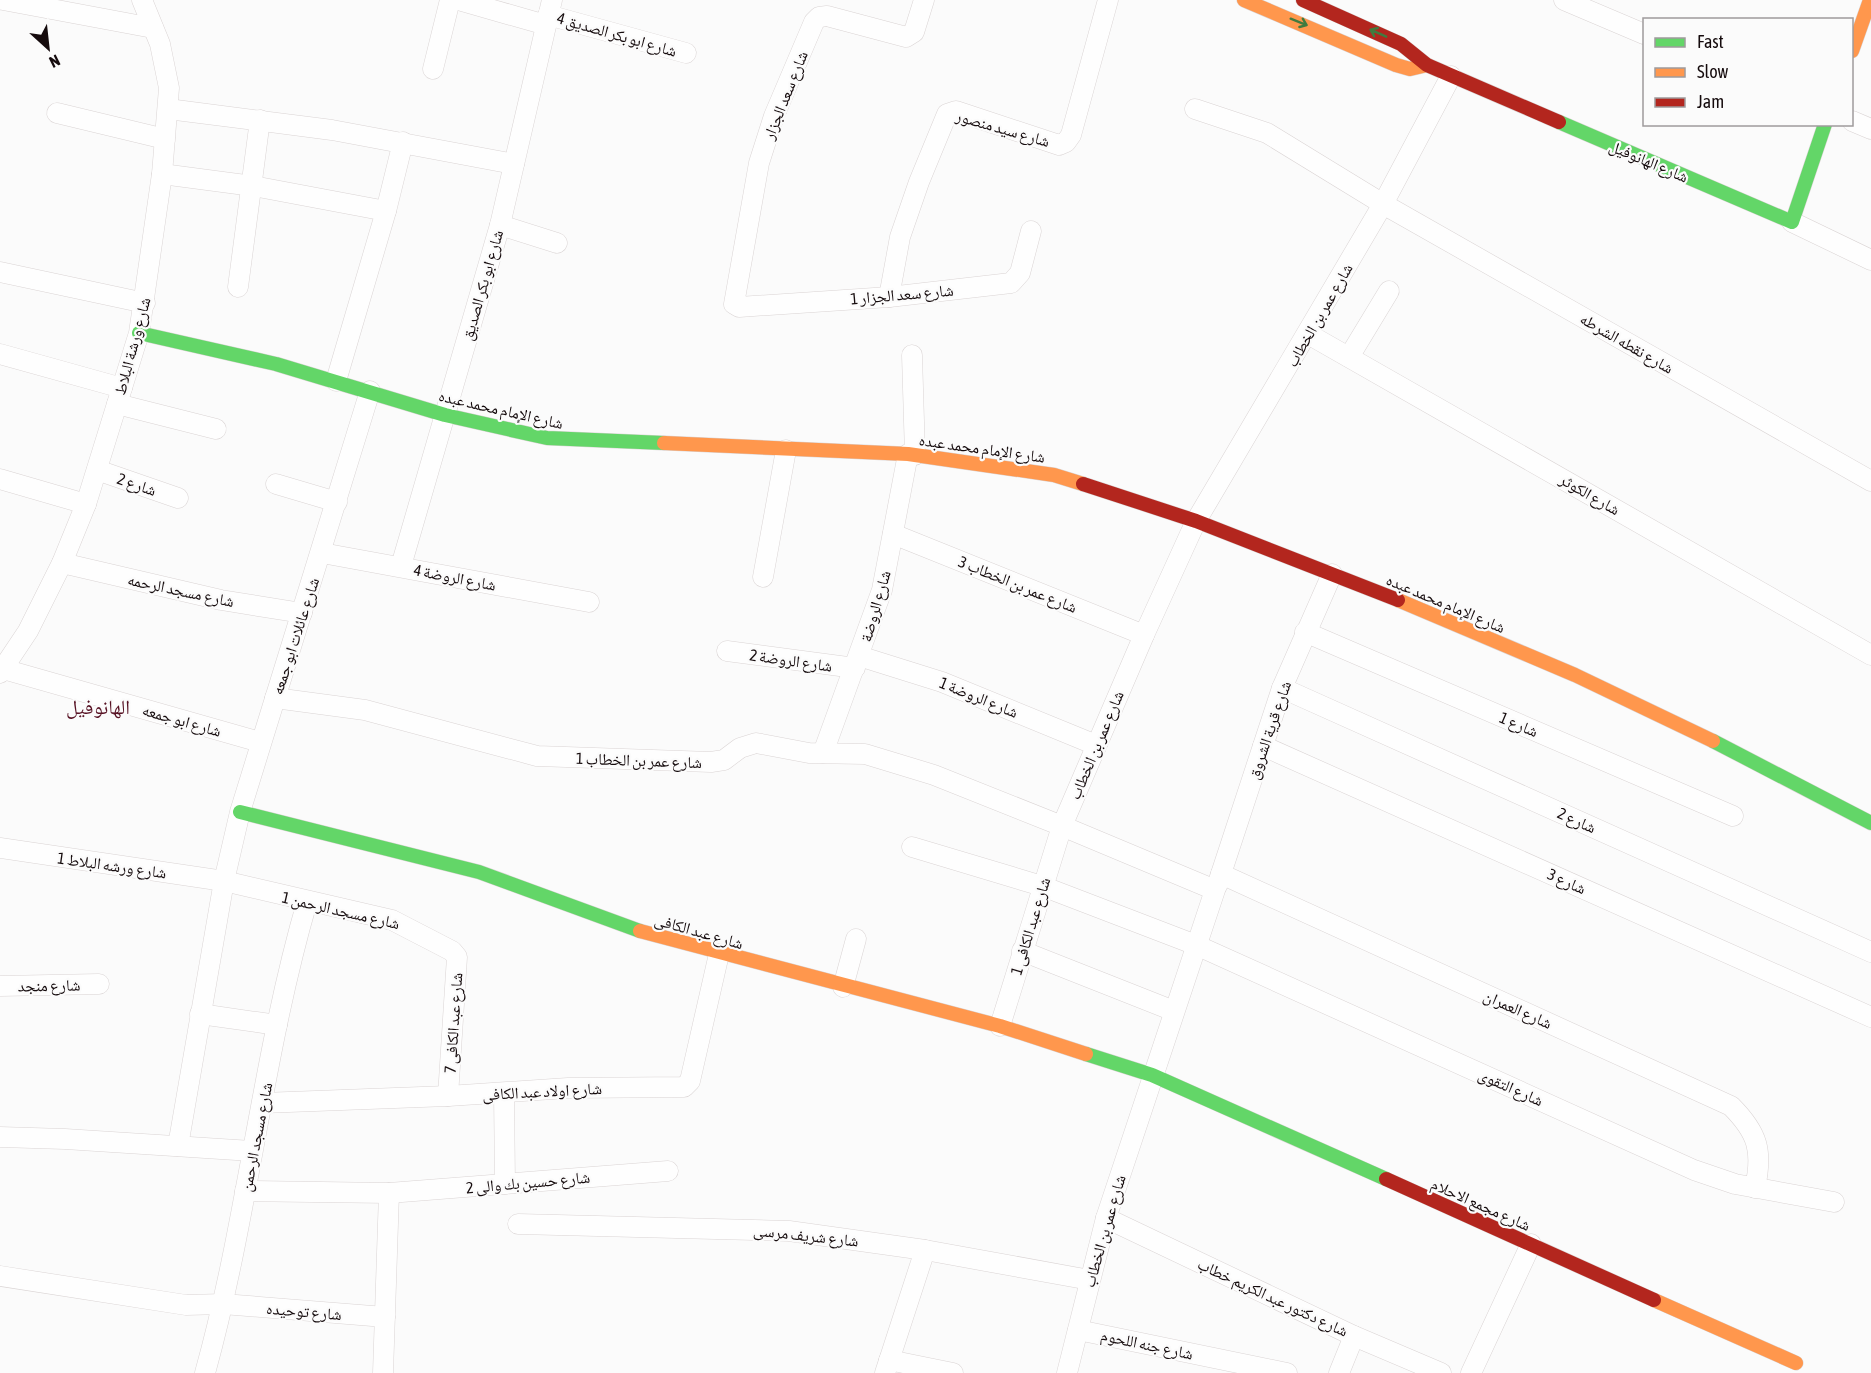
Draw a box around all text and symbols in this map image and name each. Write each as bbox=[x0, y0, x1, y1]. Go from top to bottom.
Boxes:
street label: شارع ابو بكر الصديق 4 bbox=[555, 8, 679, 62]
one-way arrow bbox=[1289, 17, 1307, 28]
north arrow bbox=[18, 18, 78, 78]
legend bbox=[1643, 18, 1853, 126]
one-way arrow bbox=[1369, 27, 1388, 38]
text: Fast bbox=[1697, 31, 1724, 52]
street label: شارع سعد الجزار bbox=[759, 48, 813, 144]
text: N bbox=[47, 51, 63, 72]
text: Slow bbox=[1697, 61, 1728, 82]
text: Jam bbox=[1697, 91, 1724, 112]
street label: شارع سيد منصور bbox=[952, 106, 1052, 152]
street label: شارع الهانوفيل bbox=[1606, 136, 1691, 187]
street label: شارع ابو بكر الصديق bbox=[458, 228, 508, 343]
street label: شارع عمر بن الخطاب bbox=[1282, 260, 1358, 371]
street label: شارع سعد الجزار 1 bbox=[850, 281, 955, 309]
street label: شارع ورشة البلاط bbox=[110, 295, 156, 397]
street label: شارع نقطه الشرطه bbox=[1576, 309, 1677, 379]
street label: شارع الإمام محمد عبده bbox=[437, 386, 565, 434]
street label: شارع الإمام محمد عبده bbox=[917, 430, 1046, 468]
street label: شارع 2 bbox=[114, 469, 159, 501]
street label: شارع الكوثر bbox=[1555, 469, 1623, 520]
street label: شارع عمر بن الخطاب 3 bbox=[955, 552, 1080, 618]
street label: شارع الروضة 4 bbox=[412, 560, 498, 596]
street label: شارع الروضة bbox=[856, 568, 896, 644]
street label: شارع مسجد الرحمه bbox=[126, 570, 236, 612]
street label: شارع الإمام محمد عبده bbox=[1383, 570, 1508, 638]
street label: شارع عائلات ابو جمعه bbox=[268, 575, 324, 697]
street label: شارع الروضة 2 bbox=[748, 645, 833, 677]
street label: شارع الروضة 1 bbox=[936, 673, 1021, 723]
street label: شارع قرية الشروق bbox=[1244, 678, 1296, 782]
street label: شارع عمر بن الخطاب bbox=[1065, 688, 1129, 803]
district label: الهانوفيل bbox=[66, 695, 130, 719]
street label: شارع ابو جمعه bbox=[140, 700, 223, 742]
street label: شارع 1 bbox=[1496, 708, 1541, 742]
street label: شارع عمر بن الخطاب 1 bbox=[576, 749, 702, 773]
street label: شارع 2 bbox=[1554, 804, 1599, 838]
street label: شارع ورشه البلاط 1 bbox=[56, 848, 168, 884]
street label: شارع 3 bbox=[1544, 865, 1589, 899]
street label: شارع عبد الكافى 1 bbox=[1007, 875, 1055, 978]
street label: شارع مسجد الرحمن 1 bbox=[280, 888, 402, 934]
street label: شارع عبد الكافى bbox=[652, 910, 745, 954]
street label: شارع عبد الكافى 7 bbox=[440, 972, 468, 1074]
street label: شارع منجد bbox=[17, 975, 81, 997]
street label: شارع العمران bbox=[1480, 986, 1555, 1034]
street label: شارع التقوى bbox=[1475, 1065, 1546, 1111]
street label: شارع اولاد عبد الكافى bbox=[482, 1079, 602, 1105]
street label: شارع مسجد الرحمن bbox=[237, 1081, 277, 1193]
street label: شارع حسين بك والى 2 bbox=[465, 1168, 591, 1198]
street label: شارع عمر بن الخطاب bbox=[1079, 1173, 1131, 1290]
street label: شارع مجمع الاحلام bbox=[1428, 1174, 1533, 1236]
street label: شارع شريف مرسى bbox=[752, 1221, 859, 1251]
street label: شارع دكتور عبد الكريم خطاب bbox=[1194, 1254, 1351, 1342]
street label: شارع توحيده bbox=[265, 1299, 342, 1325]
street label: شارع جنه اللحوم bbox=[1099, 1325, 1195, 1365]

